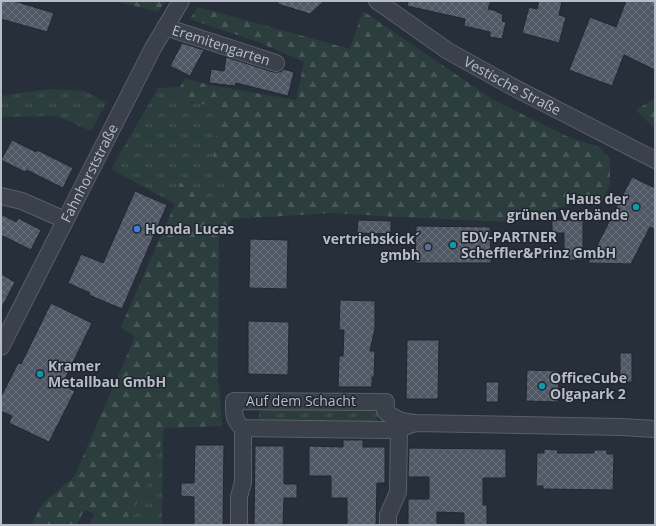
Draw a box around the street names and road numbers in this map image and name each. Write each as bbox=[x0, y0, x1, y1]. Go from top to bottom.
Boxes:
street label: Eremitengarten bbox=[170, 20, 273, 69]
street label: Vestische Straße bbox=[460, 52, 565, 119]
street label: Fahnhorststraße bbox=[56, 120, 122, 226]
street label: Auf dem Schacht bbox=[246, 391, 356, 410]

